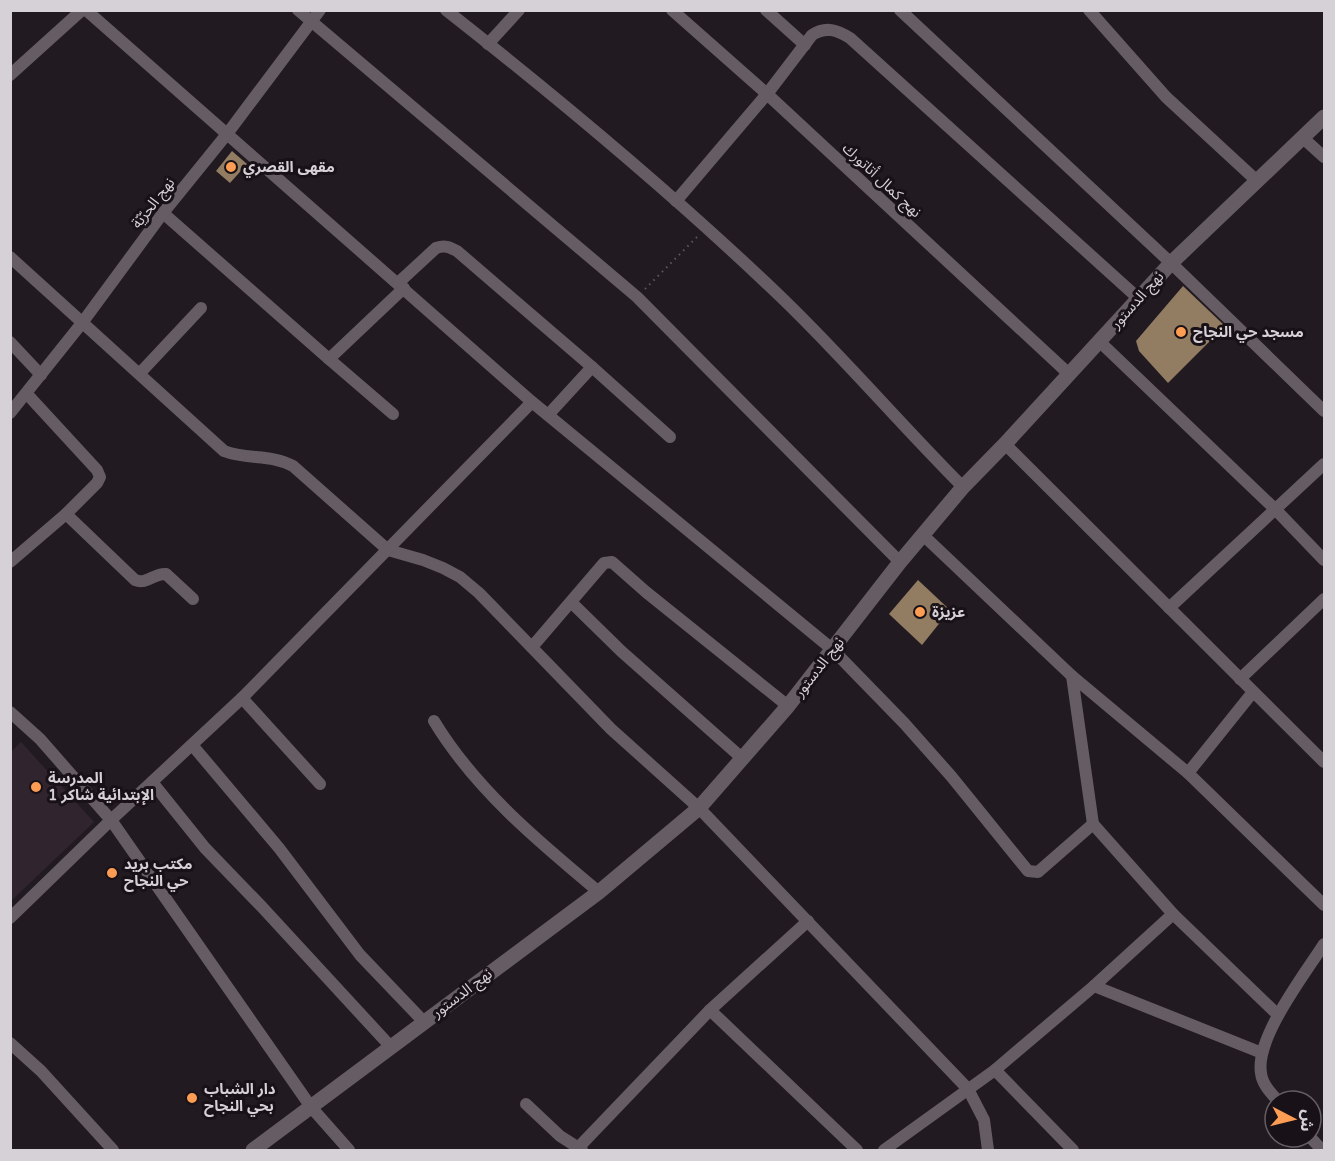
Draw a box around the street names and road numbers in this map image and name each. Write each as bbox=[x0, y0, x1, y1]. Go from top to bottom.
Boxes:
street label: نهج كمال أتاتورك bbox=[837, 139, 925, 223]
street label: نهج الحرّيّة bbox=[128, 174, 181, 234]
street label: نهج الدستور bbox=[1106, 268, 1170, 335]
street label: نهج الدستور bbox=[790, 634, 850, 703]
street label: نهج الدستور bbox=[428, 965, 497, 1024]

